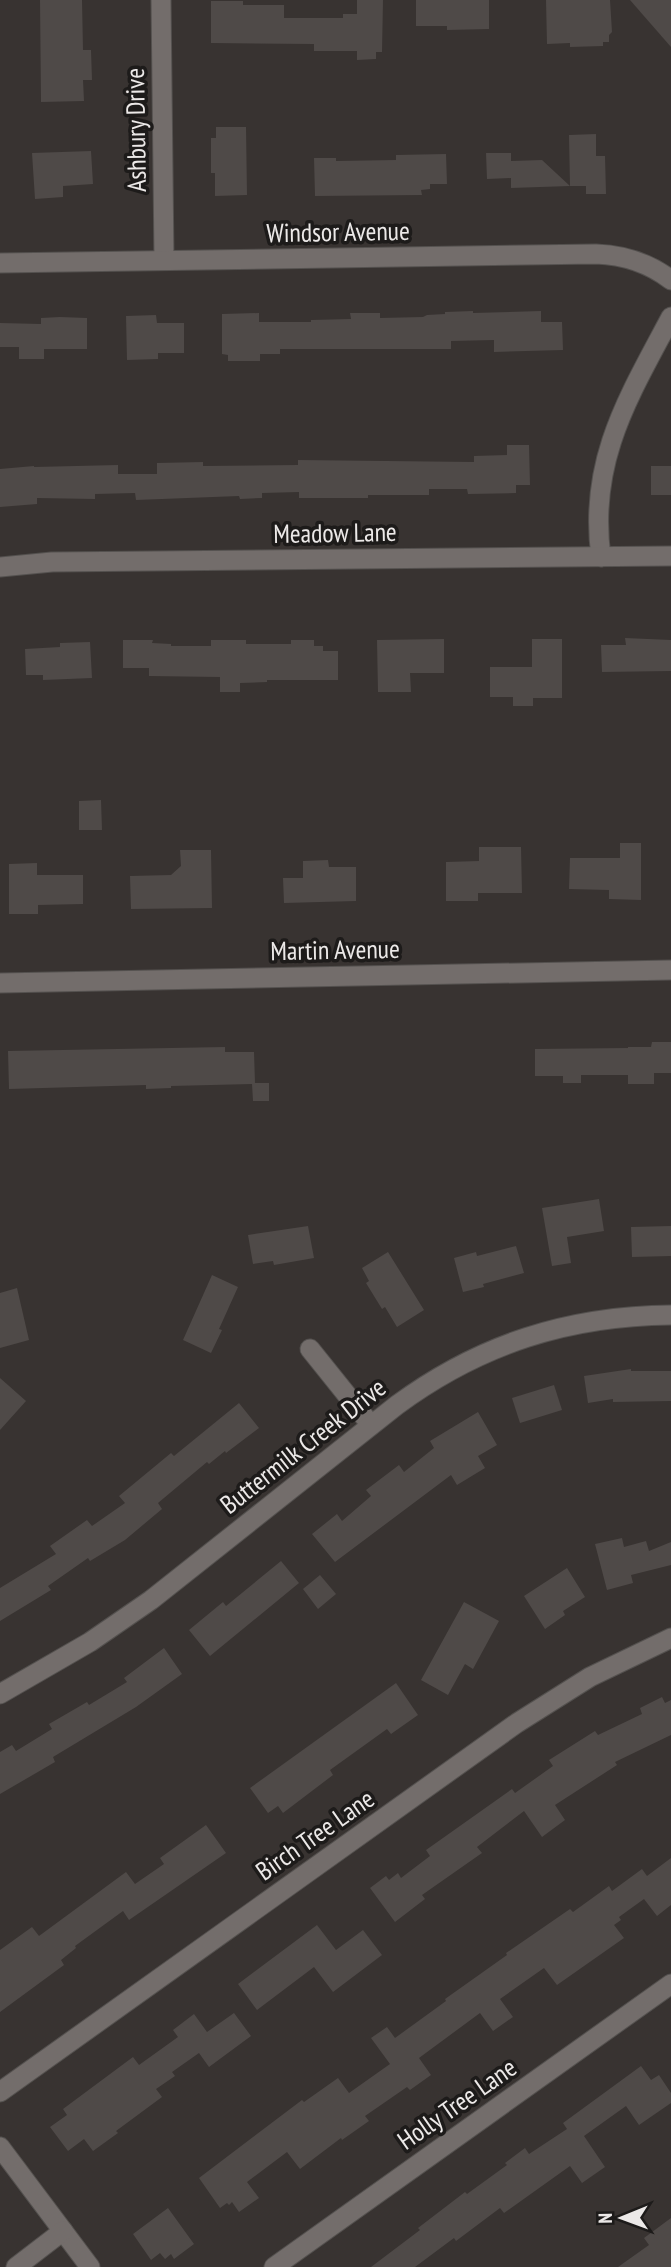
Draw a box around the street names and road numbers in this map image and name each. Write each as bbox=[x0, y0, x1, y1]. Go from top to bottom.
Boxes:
street label: Ashbury Drive bbox=[118, 68, 153, 192]
street label: Windsor Avenue bbox=[266, 214, 410, 249]
street label: Meadow Lane bbox=[273, 515, 397, 550]
street label: Martin Avenue bbox=[270, 932, 400, 967]
street label: Buttermilk Creek Drive bbox=[213, 1371, 392, 1521]
street label: Birch Tree Lane bbox=[249, 1782, 380, 1887]
street label: Holly Tree Lane bbox=[391, 2051, 522, 2157]

